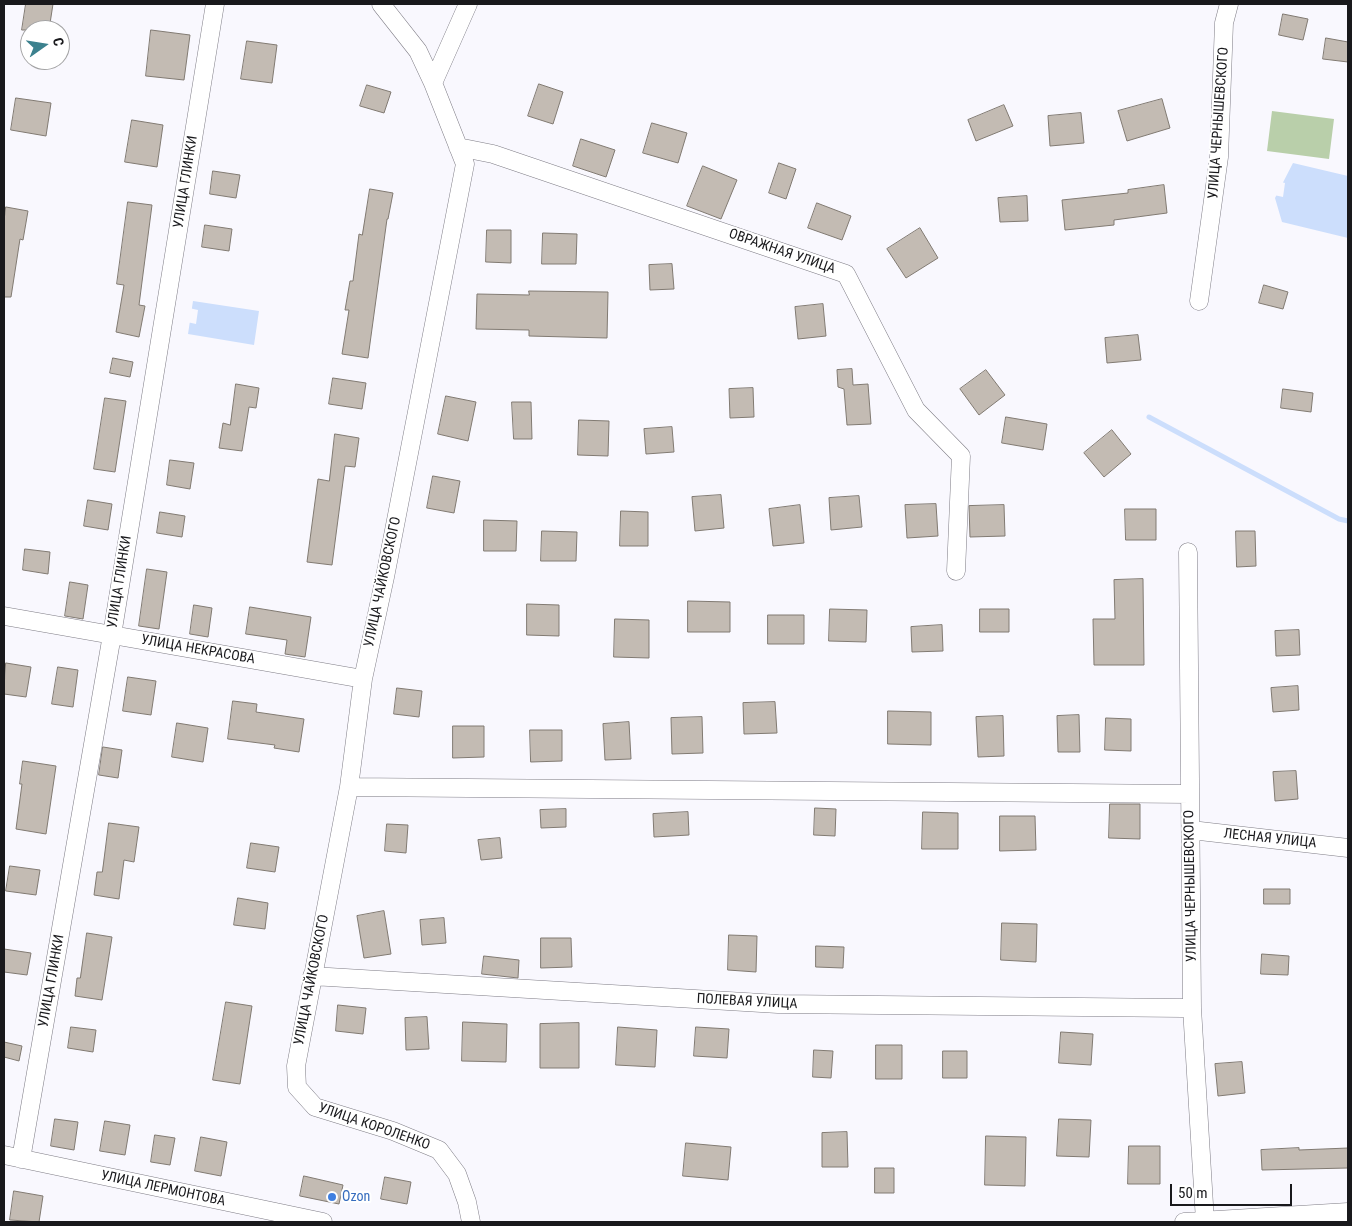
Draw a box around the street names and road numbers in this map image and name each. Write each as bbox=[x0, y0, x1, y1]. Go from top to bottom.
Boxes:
street label: УЛИЦА ЧЕРНЫШЕВСКОГО bbox=[1205, 47, 1233, 199]
street label: УЛИЦА ГЛИНКИ bbox=[170, 134, 202, 230]
street label: ОВРАЖНАЯ УЛИЦА bbox=[726, 226, 838, 278]
street label: УЛИЦА ЧАЙКОВСКОГО bbox=[361, 515, 405, 649]
street label: УЛИЦА ГЛИНКИ bbox=[104, 534, 136, 630]
street label: УЛИЦА НЕКРАСОВА bbox=[140, 632, 256, 668]
street label: УЛИЦА ЧЕРНЫШЕВСКОГО bbox=[1181, 810, 1201, 962]
street label: ЛЕСНАЯ УЛИЦА bbox=[1223, 826, 1317, 852]
street label: УЛИЦА ЧАЙКОВСКОГО bbox=[291, 913, 333, 1047]
street label: УЛИЦА ГЛИНКИ bbox=[36, 933, 68, 1029]
street label: ПОЛЕВАЯ УЛИЦА bbox=[696, 991, 798, 1013]
street label: УЛИЦА КОРОЛЕНКО bbox=[316, 1100, 432, 1154]
street label: УЛИЦА ЛЕРМОНТОВА bbox=[99, 1168, 227, 1210]

